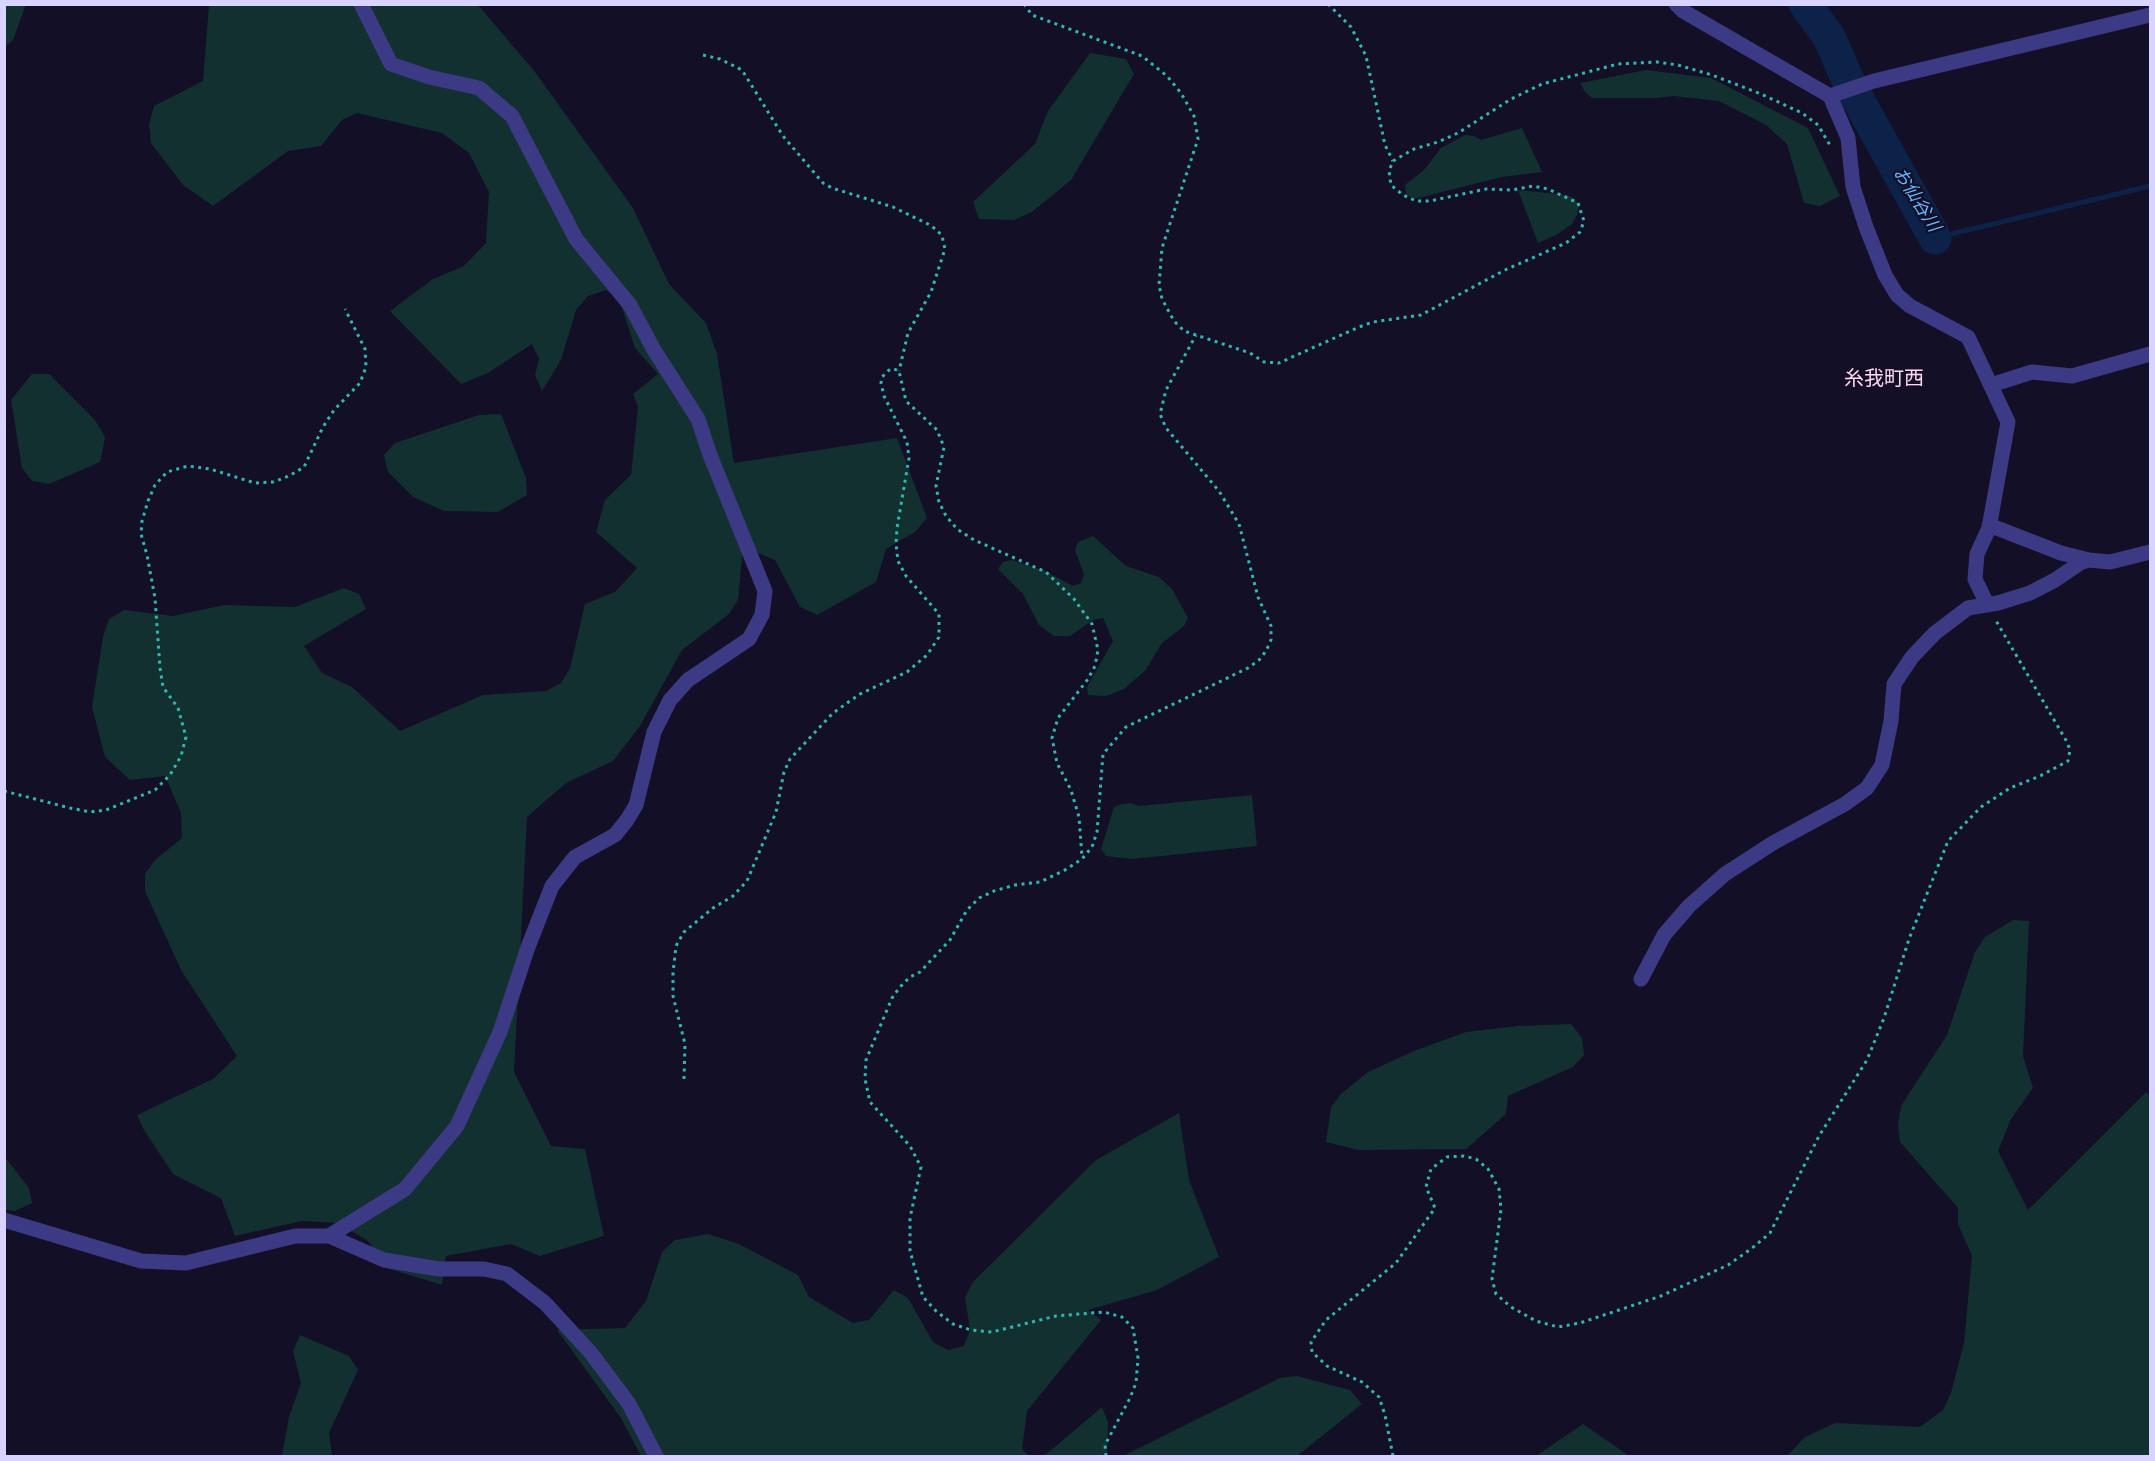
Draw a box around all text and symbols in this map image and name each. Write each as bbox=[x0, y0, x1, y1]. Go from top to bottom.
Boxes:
water label: お仙谷川 bbox=[1888, 164, 1944, 236]
district label: 糸我町西 bbox=[1844, 368, 1924, 392]

